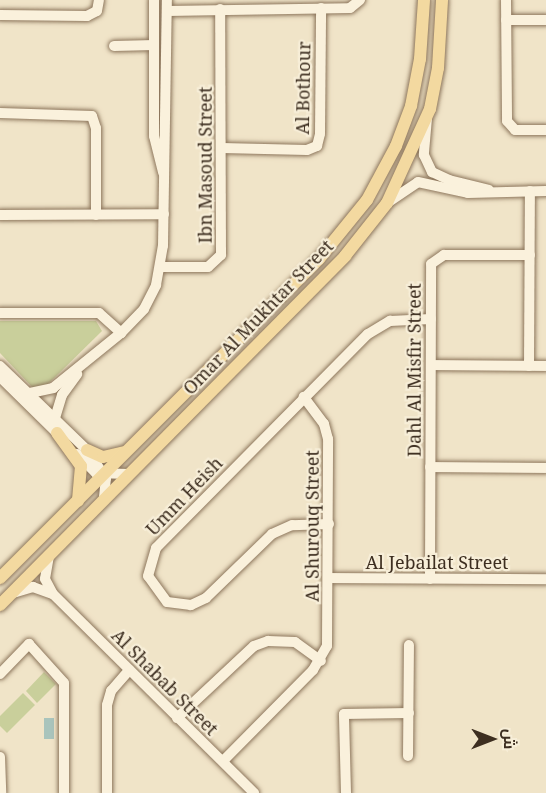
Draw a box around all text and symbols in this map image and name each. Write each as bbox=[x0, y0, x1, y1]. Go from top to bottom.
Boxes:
street label: Al Bothour bbox=[291, 41, 315, 135]
street label: Ibn Masoud Street bbox=[194, 87, 216, 243]
street label: Omar Al Mukhtar Street bbox=[178, 235, 338, 399]
street label: Dahl Al Misfir Street bbox=[403, 283, 425, 457]
street label: Al Shurouq Street bbox=[301, 450, 323, 602]
street label: Umm Heish bbox=[141, 452, 227, 540]
street label: Al Jebailat Street bbox=[366, 551, 508, 573]
street label: Al Shabab Street bbox=[107, 624, 223, 740]
north arrow bbox=[462, 709, 522, 769]
text: ش bbox=[499, 729, 521, 749]

